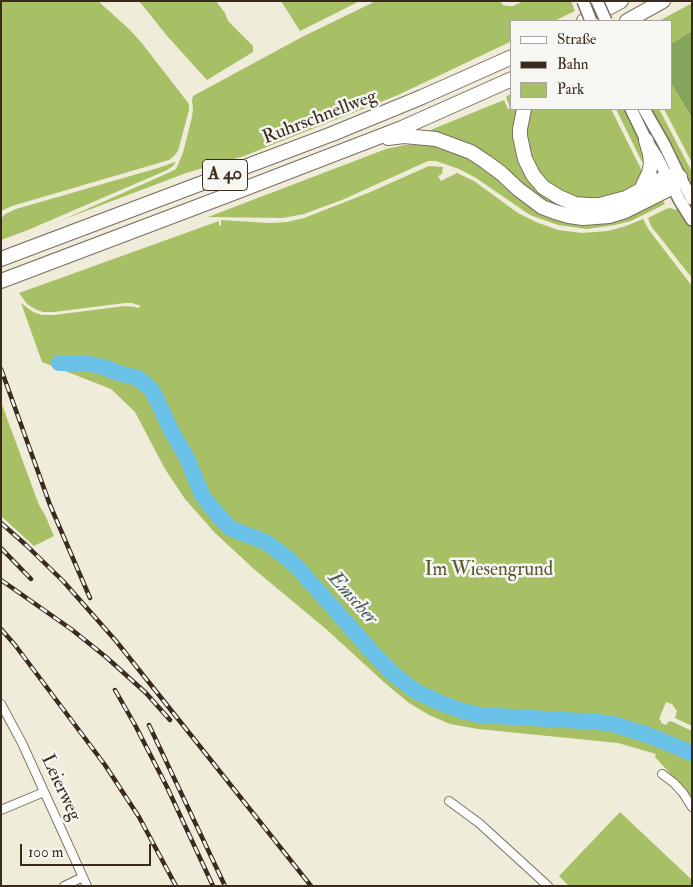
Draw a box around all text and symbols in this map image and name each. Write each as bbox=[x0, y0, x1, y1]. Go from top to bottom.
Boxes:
legend bbox=[510, 20, 673, 110]
text: Straße bbox=[557, 30, 596, 49]
text: Bahn bbox=[557, 55, 589, 74]
text: Park bbox=[557, 80, 584, 99]
street label: Ruhrschnellweg bbox=[260, 86, 380, 150]
road number: A 40 bbox=[202, 160, 248, 190]
park label: Im Wiesengrund bbox=[425, 560, 553, 582]
water label: Emscher bbox=[322, 567, 382, 631]
street label: Leierweg bbox=[35, 751, 85, 825]
scale bar bbox=[22, 834, 154, 866]
text: 100 m bbox=[28, 843, 63, 862]

